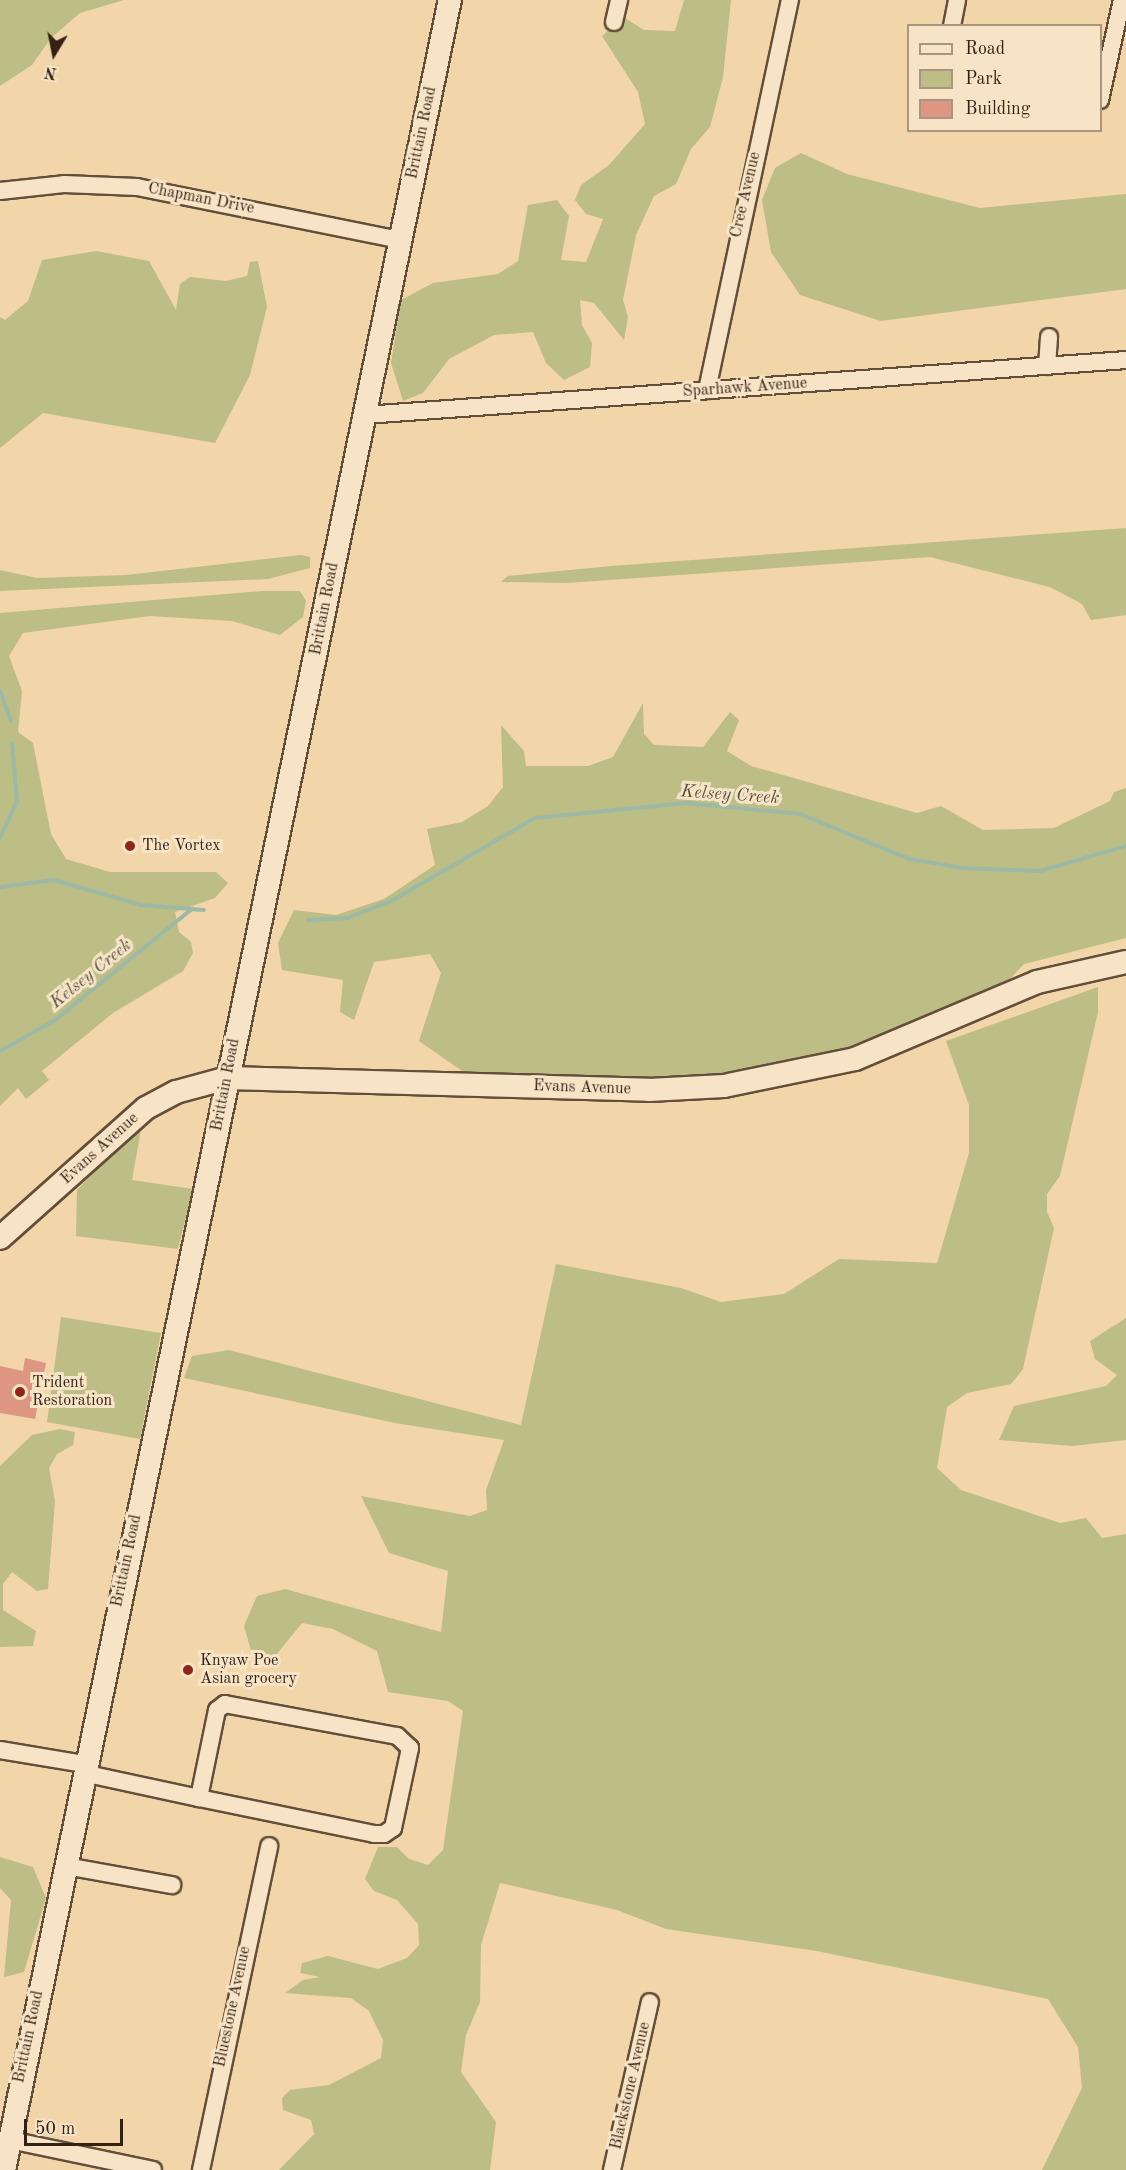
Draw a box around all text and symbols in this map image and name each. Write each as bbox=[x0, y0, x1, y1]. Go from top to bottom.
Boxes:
north arrow bbox=[24, 24, 84, 84]
legend bbox=[907, 24, 1102, 132]
text: Road bbox=[965, 40, 1005, 58]
text: N bbox=[43, 63, 58, 81]
text: Park bbox=[965, 70, 1002, 88]
street label: Brittain Road bbox=[403, 85, 441, 181]
text: Building bbox=[965, 100, 1030, 118]
street label: Cree Avenue bbox=[727, 150, 765, 240]
street label: Chapman Drive bbox=[146, 179, 256, 219]
street label: Sparhawk Avenue bbox=[682, 374, 808, 402]
street label: Brittain Road bbox=[307, 561, 343, 657]
water label: Kelsey Creek bbox=[680, 781, 780, 809]
place label: The Vortex bbox=[142, 836, 221, 856]
marker: The Vortex bbox=[123, 839, 137, 853]
water label: Kelsey Creek bbox=[46, 935, 136, 1013]
street label: Brittain Road bbox=[208, 1037, 244, 1133]
street label: Evans Avenue bbox=[533, 1077, 631, 1099]
street label: Evans Avenue bbox=[57, 1109, 143, 1189]
place label: Trident Restoration bbox=[32, 1373, 112, 1411]
marker: Trident Restoration bbox=[13, 1385, 27, 1399]
street label: Brittain Road bbox=[108, 1513, 146, 1609]
place label: Knyaw Poe Asian grocery bbox=[200, 1651, 297, 1689]
marker: Knyaw Poe Asian grocery bbox=[181, 1663, 195, 1677]
street label: Bluestone Avenue bbox=[211, 1945, 255, 2069]
street label: Brittain Road bbox=[10, 1989, 48, 2085]
street label: Blackstone Avenue bbox=[607, 2020, 655, 2152]
scale bar bbox=[27, 2107, 126, 2145]
text: 50 m bbox=[35, 2120, 75, 2138]

